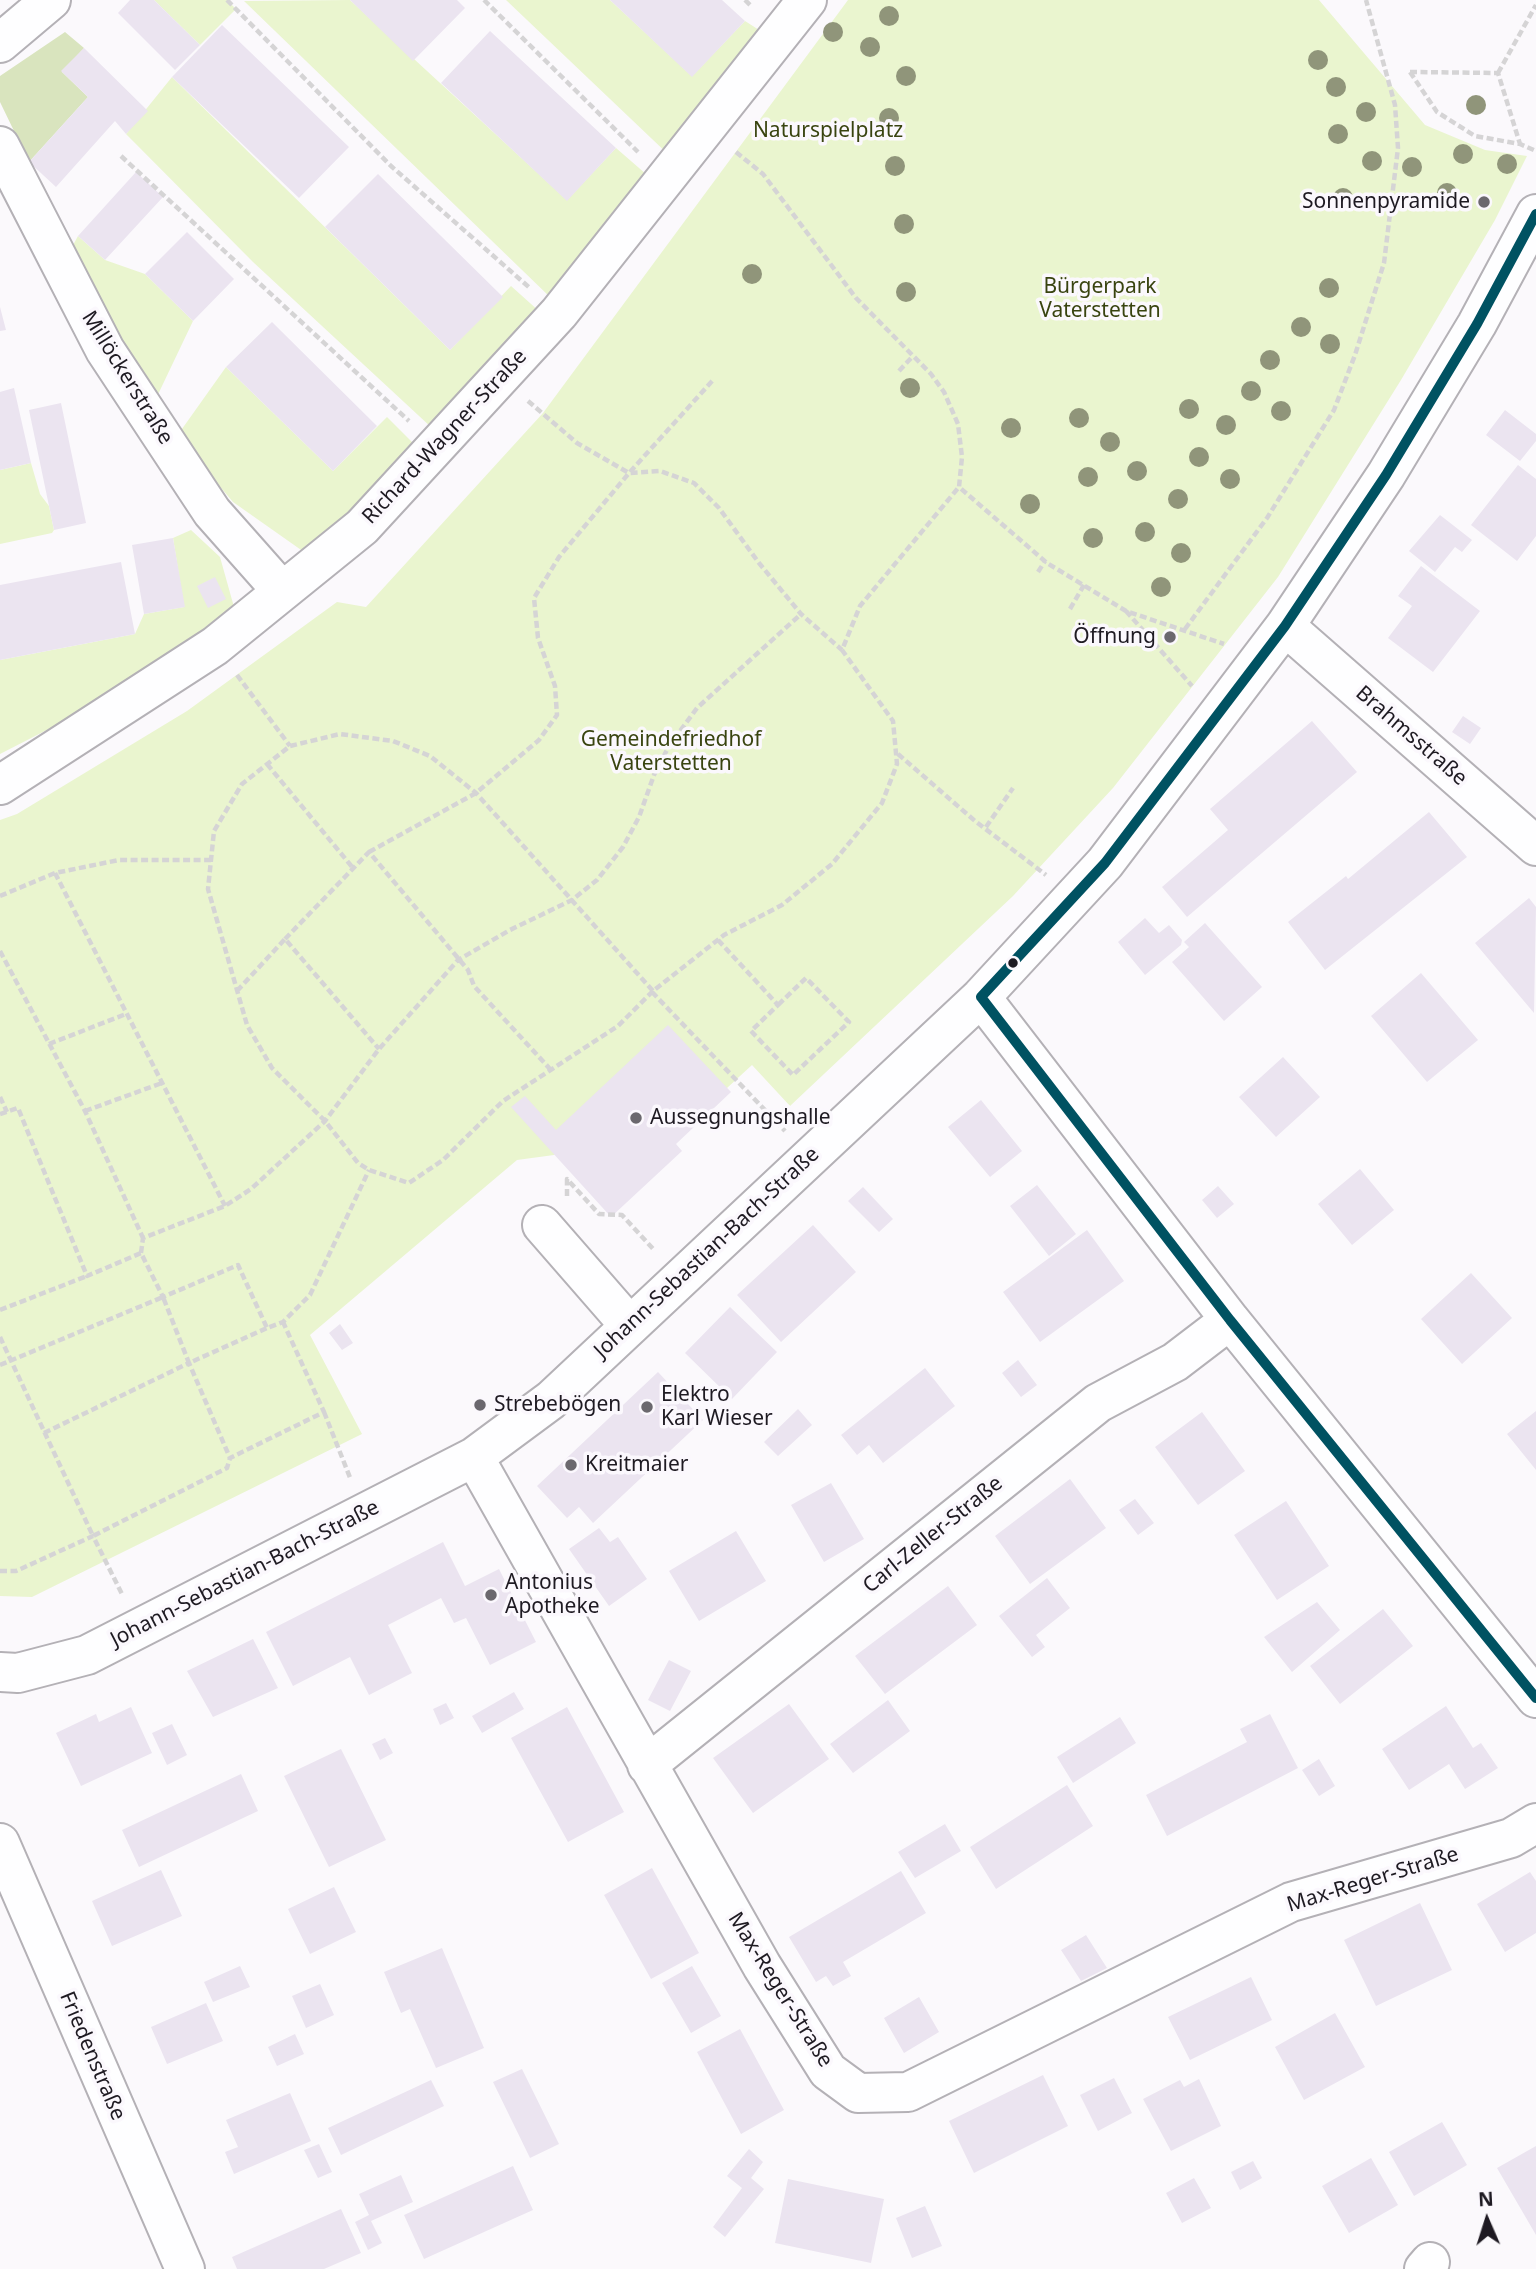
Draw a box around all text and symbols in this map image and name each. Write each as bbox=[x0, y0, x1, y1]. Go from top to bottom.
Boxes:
park label: Naturspielplatz bbox=[753, 118, 903, 144]
place label: Sonnenpyramide bbox=[1302, 189, 1470, 215]
marker: Sonnenpyramide bbox=[1476, 194, 1492, 210]
park label: Bürgerpark Vaterstetten bbox=[1039, 274, 1161, 324]
street label: Millöckerstraße bbox=[76, 307, 178, 449]
street label: Richard-Wagner-Straße bbox=[358, 344, 532, 530]
place label: Öffnung bbox=[1073, 624, 1156, 650]
marker: Öffnung bbox=[1162, 629, 1178, 645]
street label: Brahmsstraße bbox=[1350, 681, 1472, 791]
park label: Gemeindefriedhof Vaterstetten bbox=[581, 727, 761, 777]
unlabelled marker bbox=[1006, 956, 1020, 970]
place label: Aussegnungshalle bbox=[650, 1105, 831, 1131]
marker: Aussegnungshalle bbox=[628, 1110, 644, 1126]
street label: Johann-Sebastian-Bach-Straße bbox=[589, 1142, 825, 1364]
place label: Elektro Karl Wieser bbox=[661, 1382, 773, 1432]
place label: Strebebögen bbox=[494, 1392, 621, 1418]
marker: Strebebögen bbox=[472, 1397, 488, 1413]
marker: Elektro Karl Wieser bbox=[639, 1399, 655, 1415]
place label: Kreitmaier bbox=[585, 1452, 688, 1478]
marker: Kreitmaier bbox=[563, 1457, 579, 1473]
street label: Carl-Zeller-Straße bbox=[858, 1471, 1008, 1599]
street label: Johann-Sebastian-Bach-Straße bbox=[106, 1495, 384, 1653]
place label: Antonius Apotheke bbox=[505, 1570, 599, 1620]
marker: Antonius Apotheke bbox=[483, 1587, 499, 1603]
street label: Max-Reger-Straße bbox=[1284, 1842, 1462, 1918]
street label: Max-Reger-Straße bbox=[722, 1908, 838, 2072]
street label: Friedenstraße bbox=[54, 1988, 130, 2124]
north arrow bbox=[1452, 2185, 1522, 2255]
text: N bbox=[1477, 2186, 1494, 2212]

